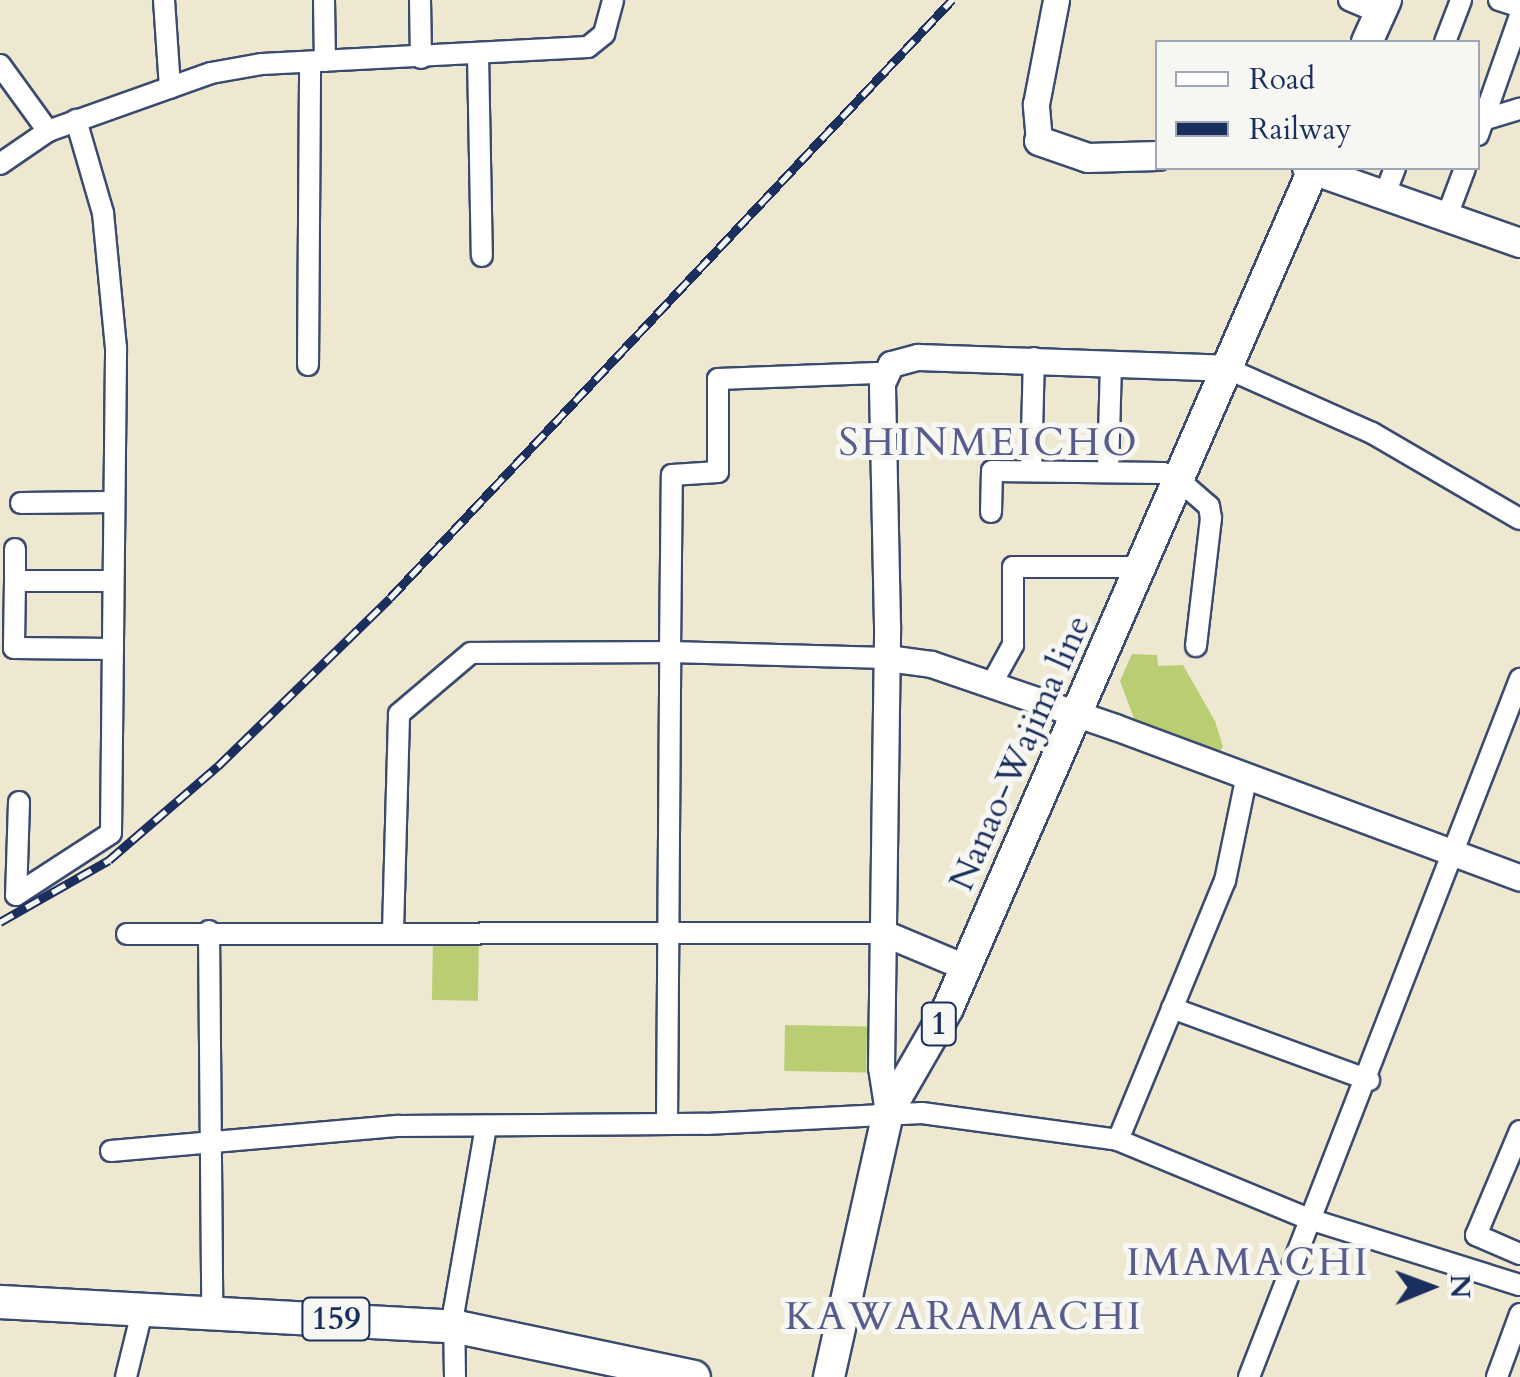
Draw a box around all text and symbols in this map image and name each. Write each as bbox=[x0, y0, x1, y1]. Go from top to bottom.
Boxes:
legend bbox=[1155, 40, 1480, 170]
text: Road bbox=[1249, 59, 1315, 100]
text: Railway bbox=[1249, 109, 1352, 150]
district label: SHINMEICHO bbox=[839, 419, 1139, 467]
street label: Nanao-Wajima line bbox=[940, 609, 1100, 897]
road number: 1 bbox=[919, 997, 959, 1051]
north arrow bbox=[1380, 1237, 1480, 1337]
district label: IMAMACHI bbox=[1126, 1239, 1370, 1287]
text: N bbox=[1441, 1274, 1479, 1299]
road number: 159 bbox=[301, 1292, 371, 1346]
district label: KAWARAMACHI bbox=[785, 1293, 1143, 1341]

